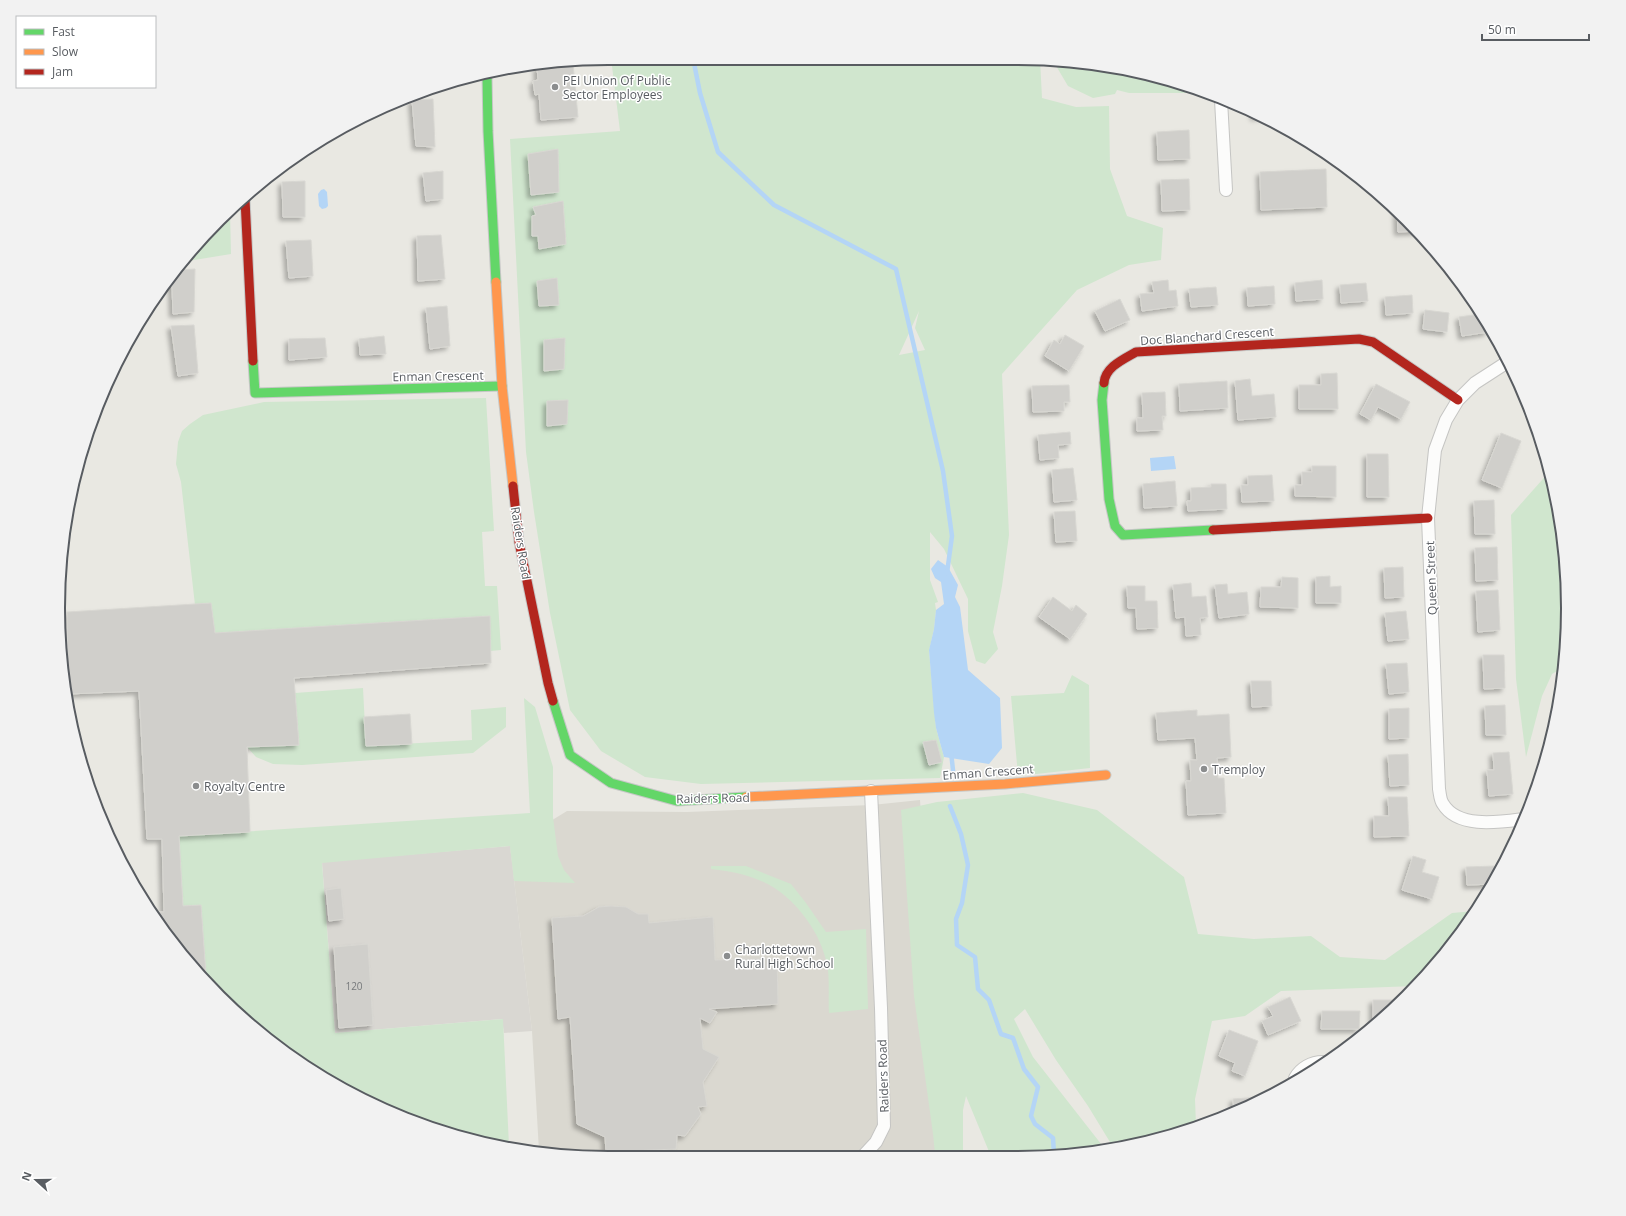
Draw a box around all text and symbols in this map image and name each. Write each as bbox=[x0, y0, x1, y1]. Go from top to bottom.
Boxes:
legend bbox=[16, 16, 156, 88]
scale bar bbox=[1482, 16, 1589, 42]
text: 50 m bbox=[1488, 21, 1516, 38]
text: Fast bbox=[52, 23, 75, 40]
text: Slow bbox=[52, 43, 79, 60]
text: Jam bbox=[51, 63, 73, 80]
place label: PEI Union Of Public Sector Employees bbox=[563, 72, 671, 103]
marker: PEI Union Of Public Sector Employees bbox=[550, 82, 560, 92]
street label: Doc Blanchard Crescent bbox=[1140, 323, 1274, 349]
street label: Enman Crescent bbox=[392, 367, 484, 385]
street label: Raiders Road bbox=[507, 505, 535, 581]
street label: Queen Street bbox=[1421, 541, 1441, 615]
street label: Enman Crescent bbox=[942, 760, 1034, 784]
place label: Tremploy bbox=[1212, 761, 1266, 778]
marker: Tremploy bbox=[1199, 764, 1209, 774]
place label: Royalty Centre bbox=[204, 778, 286, 795]
marker: Royalty Centre bbox=[191, 781, 201, 791]
street label: Raiders Road bbox=[676, 789, 750, 807]
place label: Charlottetown Rural High School bbox=[735, 941, 834, 972]
marker: Charlottetown Rural High School bbox=[722, 951, 732, 961]
house number: 120 bbox=[345, 979, 363, 993]
street label: Raiders Road bbox=[873, 1039, 893, 1113]
north arrow bbox=[16, 1160, 56, 1200]
text: N bbox=[18, 1169, 35, 1183]

